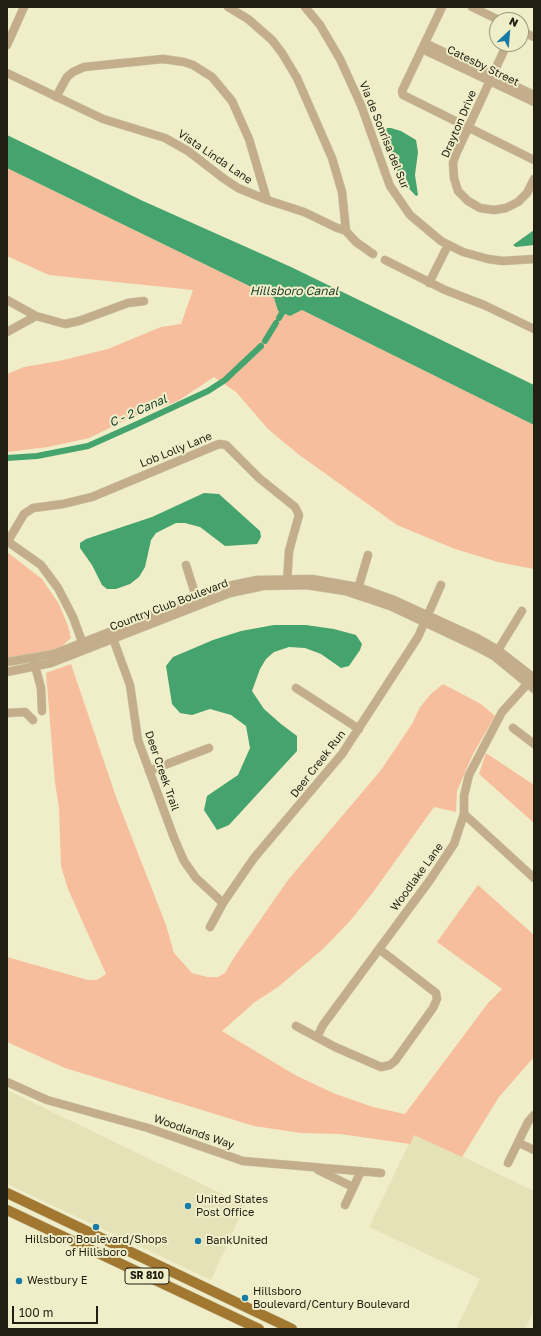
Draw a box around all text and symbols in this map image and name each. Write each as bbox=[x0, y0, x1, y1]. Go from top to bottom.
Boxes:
north arrow bbox=[489, 12, 529, 52]
text: N bbox=[507, 14, 521, 29]
street label: Catesby Street bbox=[445, 43, 521, 89]
street label: Via de Sonrisa del Sur bbox=[356, 79, 412, 191]
street label: Drayton Drive bbox=[439, 88, 479, 160]
street label: Vista Linda Lane bbox=[175, 127, 255, 187]
water label: Hillsboro Canal bbox=[250, 284, 338, 298]
water label: C - 2 Canal bbox=[107, 392, 169, 430]
street label: Lob Lolly Lane bbox=[138, 430, 214, 470]
street label: Country Club Boulevard bbox=[108, 576, 230, 634]
street label: Deer Creek Run bbox=[288, 728, 348, 800]
street label: Deer Creek Trail bbox=[142, 729, 182, 813]
street label: Woodlake Lane bbox=[388, 840, 446, 914]
street label: Woodlands Way bbox=[152, 1112, 236, 1152]
place label: United States Post Office bbox=[196, 1193, 268, 1219]
marker: United States Post Office bbox=[183, 1201, 193, 1211]
marker: Hillsboro Boulevard/Shops of Hillsboro bbox=[91, 1222, 101, 1232]
place label: Hillsboro Boulevard/Shops of Hillsboro bbox=[25, 1233, 167, 1259]
place label: BankUnited bbox=[206, 1234, 268, 1248]
marker: BankUnited bbox=[193, 1236, 203, 1246]
road number: SR 810 bbox=[125, 1268, 169, 1284]
place label: Westbury E bbox=[27, 1274, 87, 1288]
marker: Westbury E bbox=[14, 1276, 24, 1286]
place label: Hillsboro Boulevard/Century Boulevard bbox=[253, 1285, 410, 1311]
marker: Hillsboro Boulevard/Century Boulevard bbox=[240, 1293, 250, 1303]
scale bar bbox=[14, 1298, 100, 1324]
text: 100 m bbox=[19, 1305, 53, 1320]

